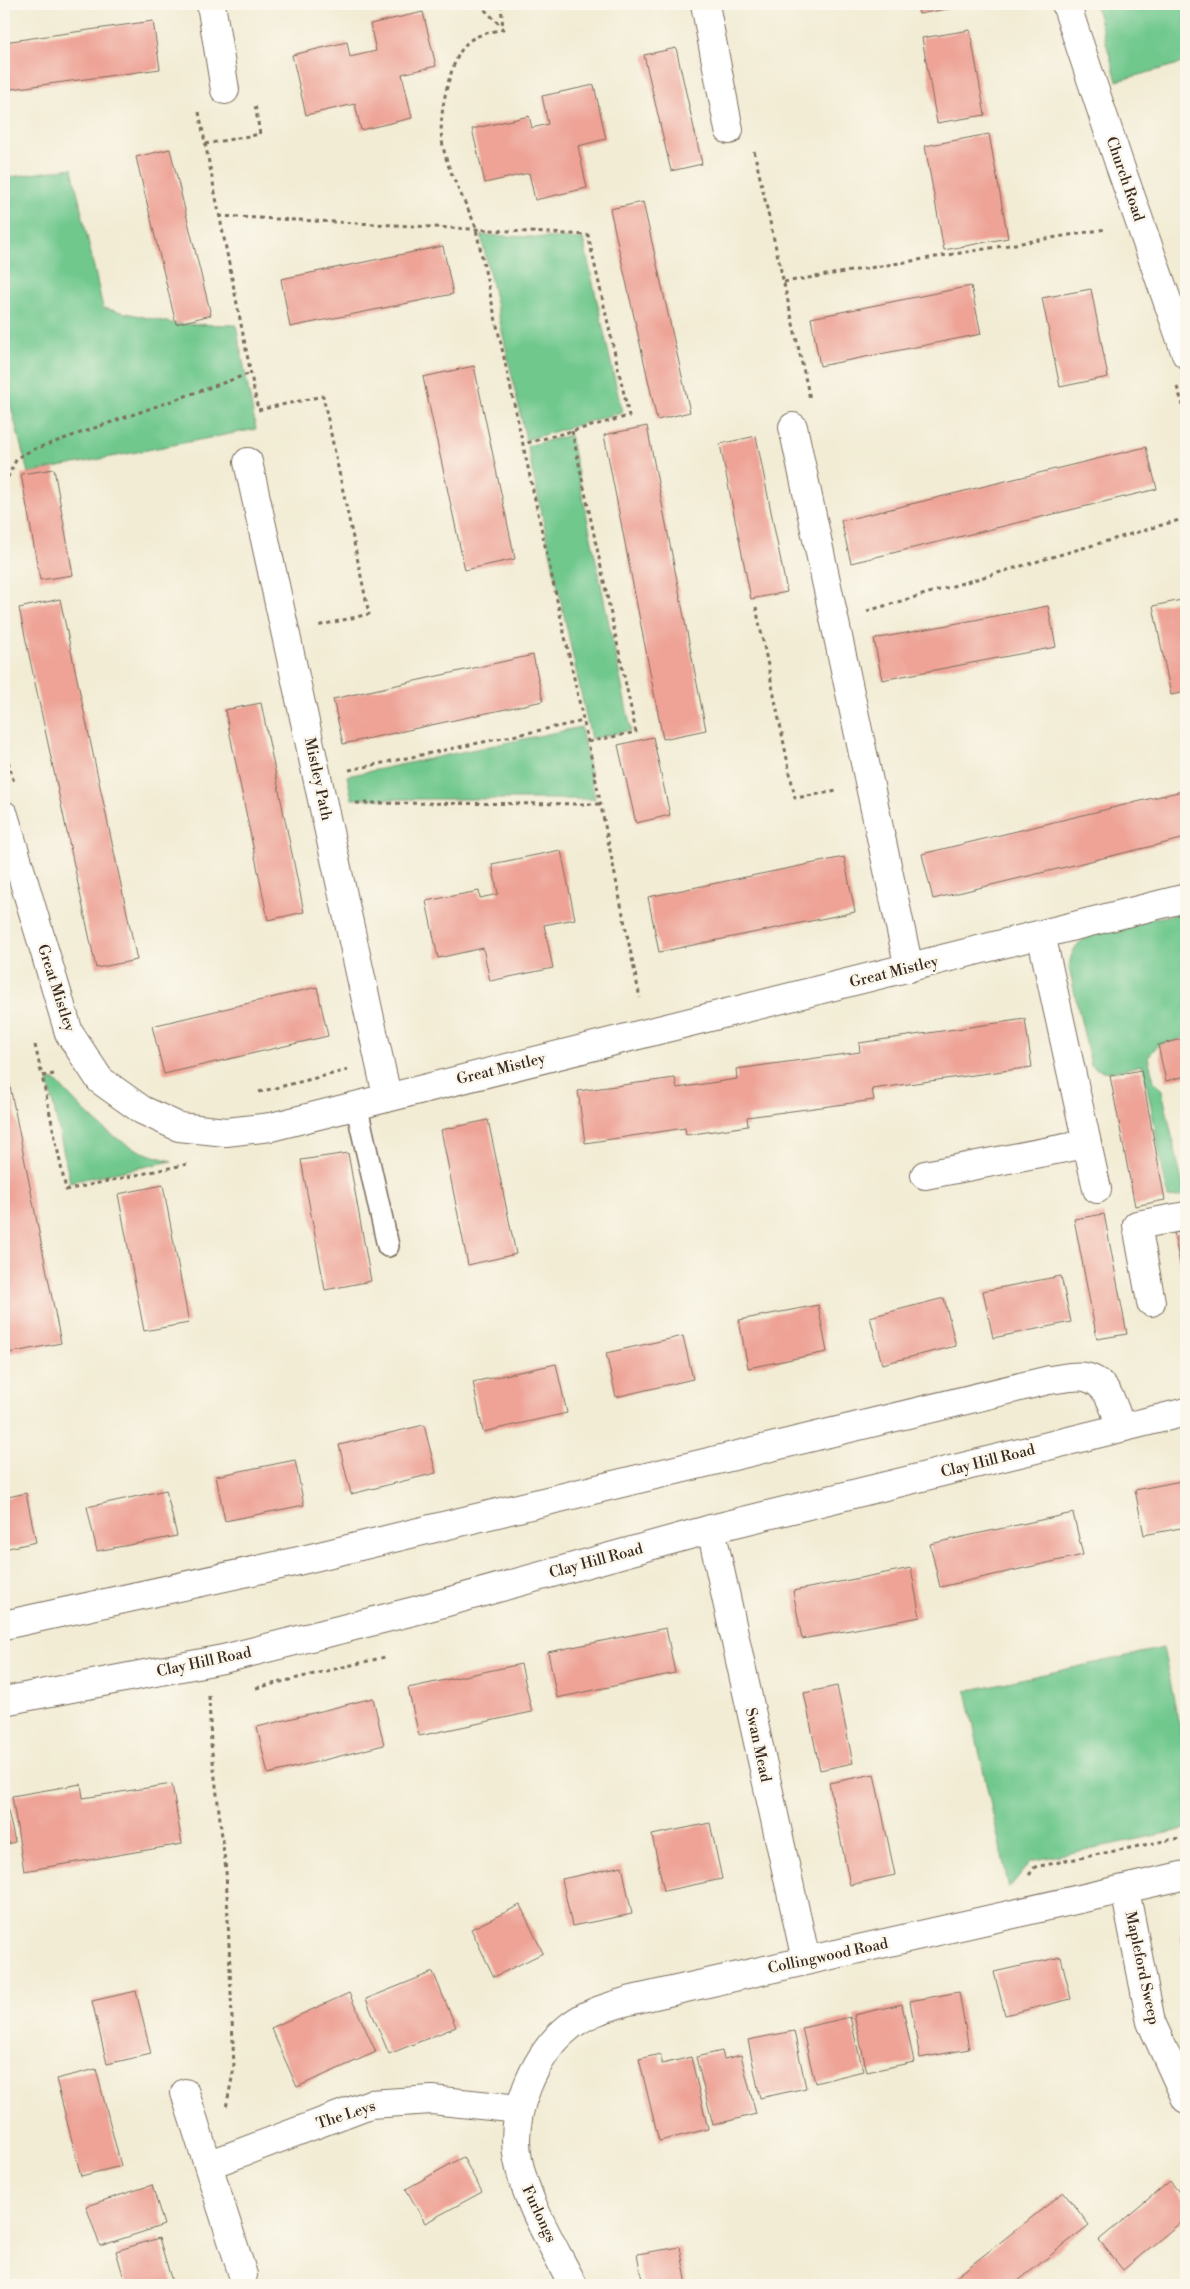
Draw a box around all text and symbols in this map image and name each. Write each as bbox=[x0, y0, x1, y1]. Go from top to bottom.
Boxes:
street label: Church Road bbox=[1102, 134, 1149, 224]
street label: Mistley Path bbox=[300, 736, 336, 822]
street label: Great Mistley bbox=[33, 942, 79, 1035]
street label: Great Mistley bbox=[848, 952, 941, 992]
street label: Great Mistley bbox=[455, 1049, 548, 1089]
street label: Clay Hill Road bbox=[939, 1440, 1037, 1482]
street label: Clay Hill Road bbox=[547, 1539, 645, 1583]
street label: Clay Hill Road bbox=[155, 1643, 254, 1681]
street label: Swan Mead bbox=[741, 1706, 775, 1784]
street label: Mapleford Sweep bbox=[1121, 1910, 1163, 2026]
street label: Collingwood Road bbox=[766, 1934, 890, 1978]
street label: The Leys bbox=[314, 2097, 378, 2133]
street label: Furlongs bbox=[518, 2182, 560, 2246]

